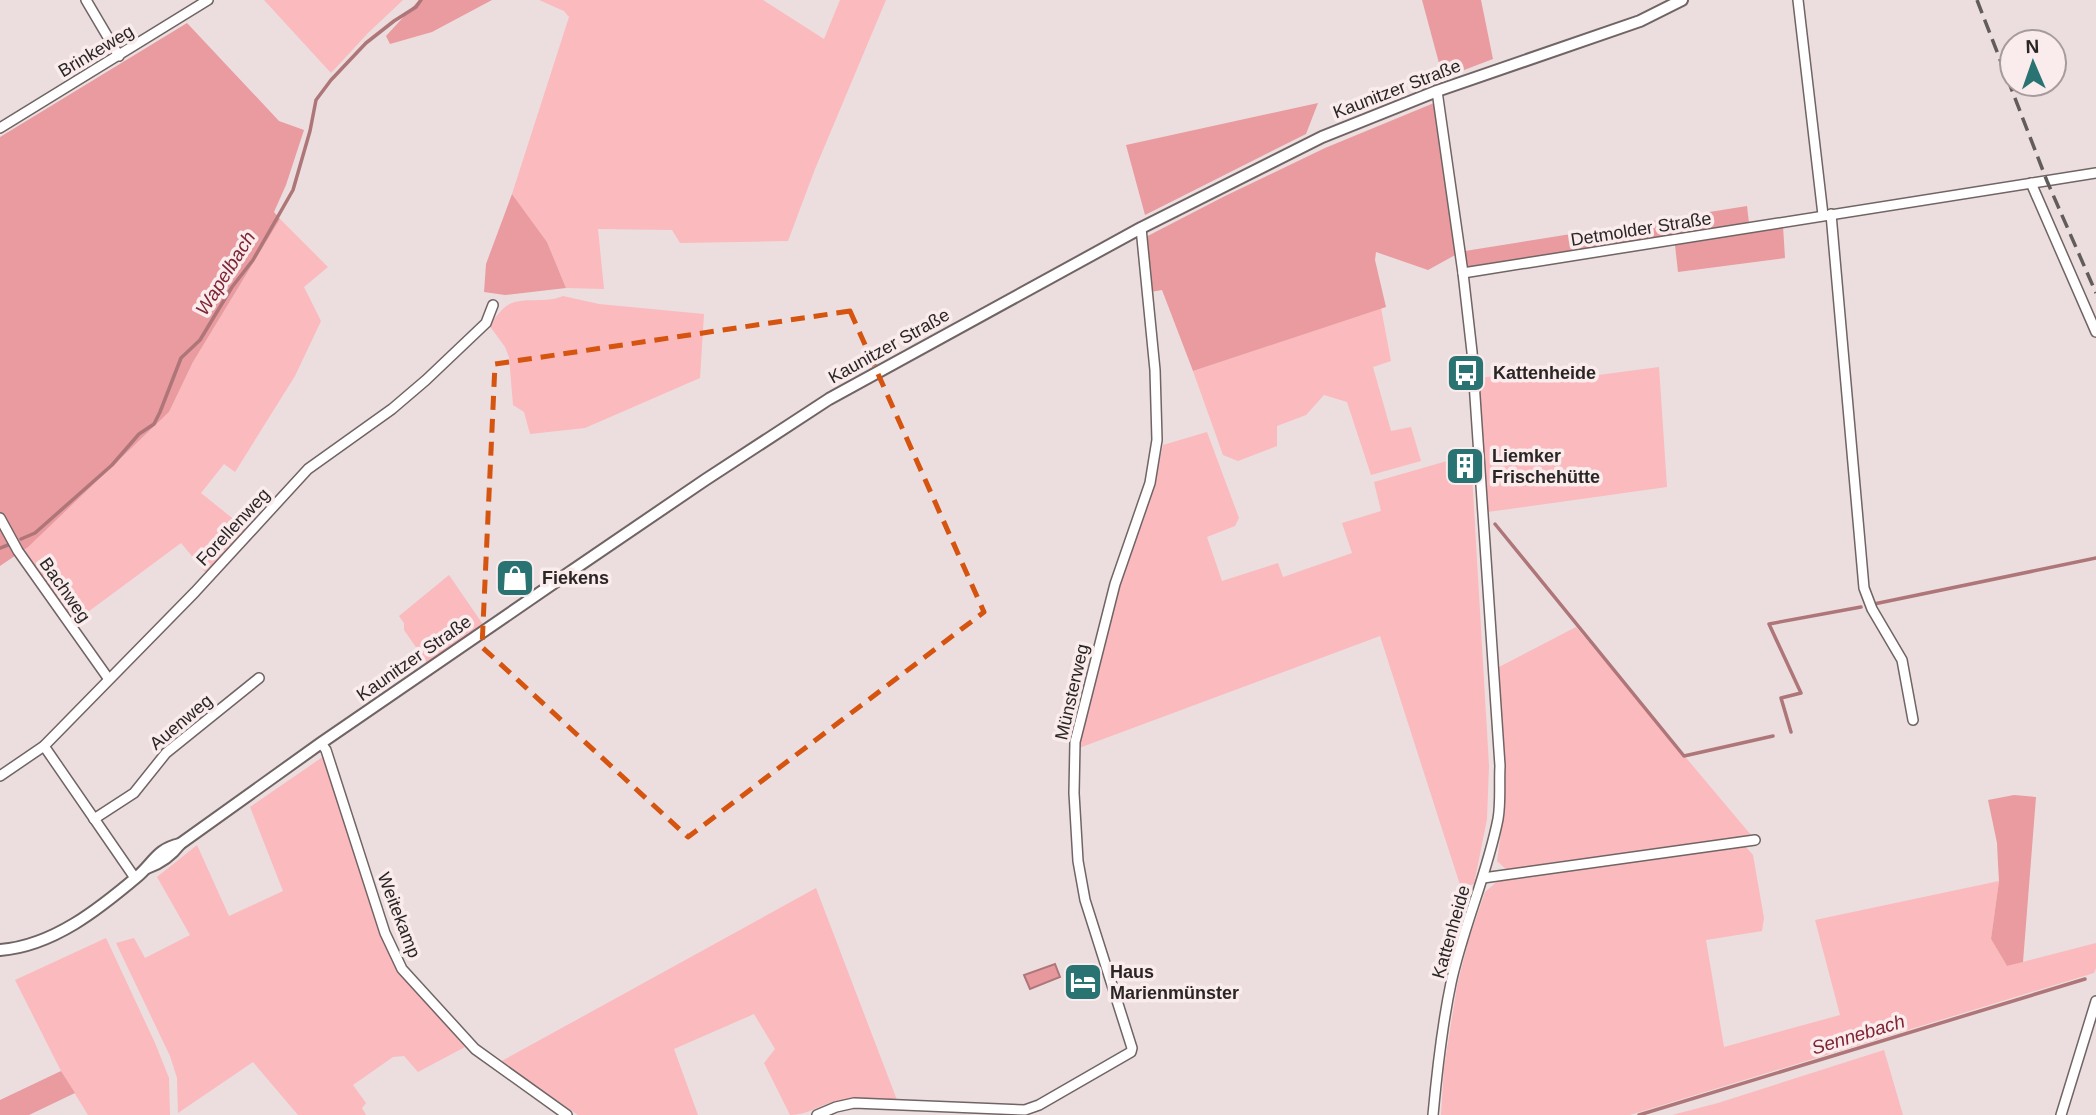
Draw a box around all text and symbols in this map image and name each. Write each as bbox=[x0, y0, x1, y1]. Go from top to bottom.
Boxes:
street label: Brinkeweg bbox=[55, 21, 137, 81]
north arrow bbox=[1998, 28, 2068, 98]
text: N bbox=[2025, 36, 2040, 57]
street label: Kaunitzer Straße bbox=[1330, 55, 1464, 123]
street label: Detmolder Straße bbox=[1569, 208, 1713, 250]
water label: Wapelbach bbox=[191, 228, 259, 319]
street label: Kaunitzer Straße bbox=[825, 305, 953, 387]
bus stop icon: Kattenheide bbox=[1445, 352, 1487, 394]
place label: Kattenheide bbox=[1493, 363, 1596, 383]
building icon: Liemker Frischehütte bbox=[1444, 445, 1486, 487]
place label: Liemker Frischehütte bbox=[1492, 446, 1600, 487]
street label: Forellenweg bbox=[192, 484, 274, 570]
street label: Bachweg bbox=[36, 554, 94, 626]
shop icon: Fiekens bbox=[494, 557, 536, 599]
place label: Fiekens bbox=[542, 568, 609, 588]
street label: Kaunitzer Straße bbox=[353, 611, 475, 705]
street label: Münsterweg bbox=[1051, 642, 1093, 742]
street label: Auenweg bbox=[146, 690, 216, 754]
street label: Weitekamp bbox=[374, 870, 424, 960]
street label: Kattenheide bbox=[1428, 883, 1474, 981]
hotel icon: Haus Marienmünster bbox=[1062, 961, 1104, 1003]
place label: Haus Marienmünster bbox=[1110, 962, 1239, 1003]
water label: Sennebach bbox=[1809, 1010, 1907, 1059]

